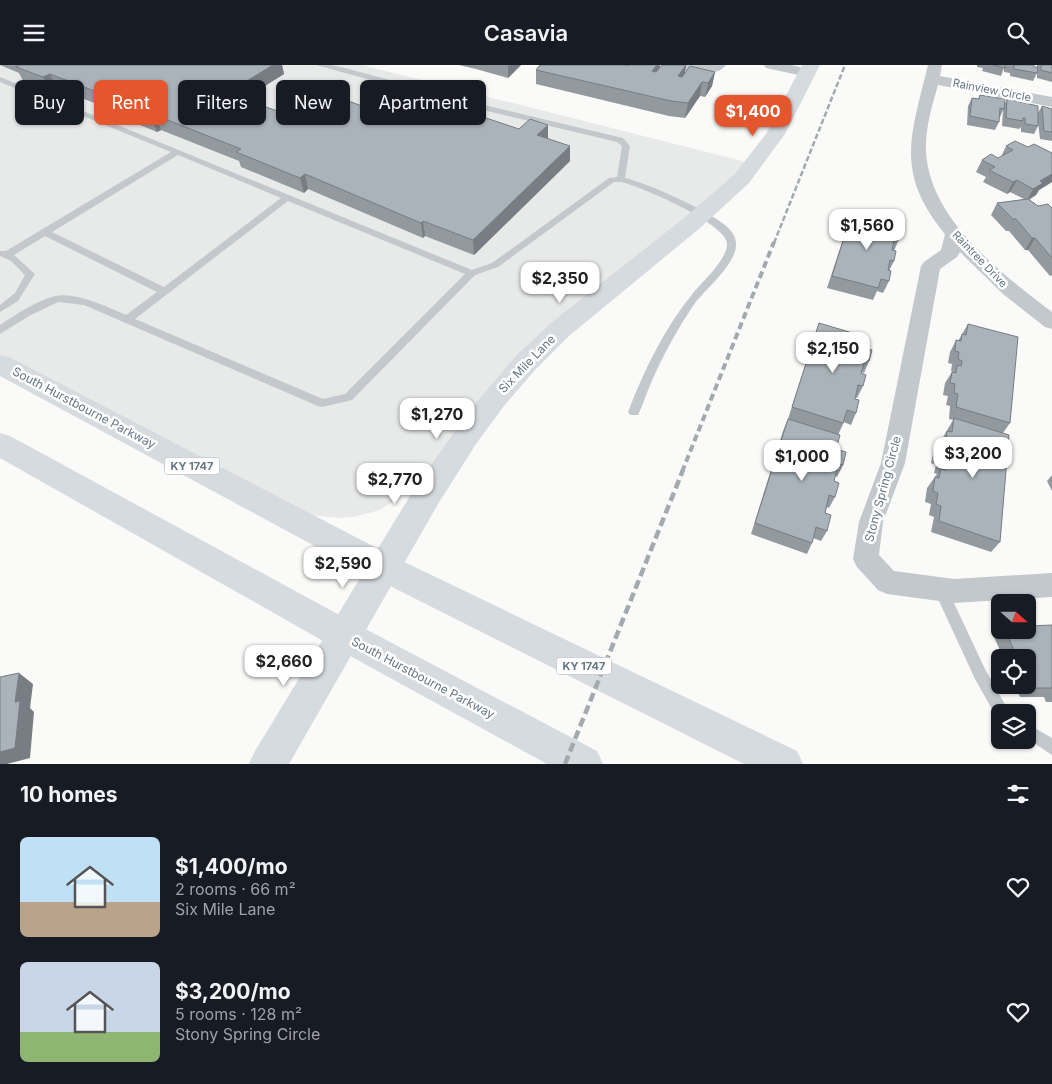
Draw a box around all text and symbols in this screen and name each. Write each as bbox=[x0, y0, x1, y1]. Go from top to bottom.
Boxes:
icon: menu bbox=[20, 19, 48, 47]
icon: search bbox=[1004, 19, 1032, 47]
text: Casavia bbox=[484, 20, 568, 46]
street label: Rainview Circle bbox=[952, 76, 1032, 104]
chip: Buy bbox=[15, 80, 84, 125]
chip: Rent bbox=[94, 80, 168, 125]
chip: Filters bbox=[178, 80, 266, 125]
chip: New bbox=[276, 80, 350, 125]
chip: Apartment bbox=[360, 80, 486, 125]
pin: $1,400 bbox=[712, 95, 794, 137]
text: $1,400 bbox=[725, 101, 781, 121]
pin: $1,560 bbox=[826, 209, 908, 251]
text: $1,560 bbox=[840, 215, 894, 235]
street label: Raintree Drive bbox=[950, 228, 1010, 290]
pin: $2,350 bbox=[519, 261, 601, 304]
text: $2,350 bbox=[532, 268, 588, 288]
street label: Six Mile Lane bbox=[495, 331, 558, 396]
pin: $2,150 bbox=[792, 331, 874, 374]
text: $2,150 bbox=[807, 338, 859, 358]
street label: South Hurstbourne Parkway bbox=[10, 363, 159, 452]
pin: $1,270 bbox=[396, 397, 478, 440]
text: $1,270 bbox=[411, 404, 463, 424]
street label: Stony Spring Circle bbox=[861, 434, 904, 543]
pin: $3,200 bbox=[932, 437, 1014, 479]
pin: $1,000 bbox=[761, 439, 843, 482]
text: $3,200 bbox=[944, 443, 1002, 463]
text: $1,000 bbox=[775, 446, 829, 466]
road number: KY 1747 bbox=[164, 457, 220, 475]
pin: $2,770 bbox=[354, 463, 436, 505]
text: $2,770 bbox=[368, 469, 422, 489]
pin: $2,590 bbox=[302, 547, 384, 589]
text: $2,590 bbox=[314, 553, 372, 573]
north arrow bbox=[991, 594, 1036, 639]
map controls bbox=[991, 594, 1036, 749]
street label: South Hurstbourne Parkway bbox=[349, 633, 498, 722]
pin: $2,660 bbox=[243, 645, 325, 687]
button: locate bbox=[991, 649, 1036, 694]
text: $2,660 bbox=[256, 651, 313, 671]
road number: KY 1747 bbox=[556, 657, 612, 675]
button: layers bbox=[991, 704, 1036, 749]
icon: filters bbox=[1004, 780, 1032, 808]
text: 10 homes bbox=[20, 782, 118, 807]
text: $1,400/mo bbox=[175, 854, 288, 879]
icon: home bbox=[60, 857, 120, 917]
icon: heart bbox=[1004, 873, 1032, 901]
text: 2 rooms · 66 m² bbox=[175, 879, 296, 899]
text: Six Mile Lane bbox=[175, 899, 275, 919]
text: $3,200/mo bbox=[175, 979, 291, 1004]
icon: home bbox=[60, 982, 120, 1042]
icon: heart bbox=[1004, 998, 1032, 1026]
text: 5 rooms · 128 m² bbox=[175, 1004, 302, 1024]
text: Stony Spring Circle bbox=[175, 1024, 320, 1044]

